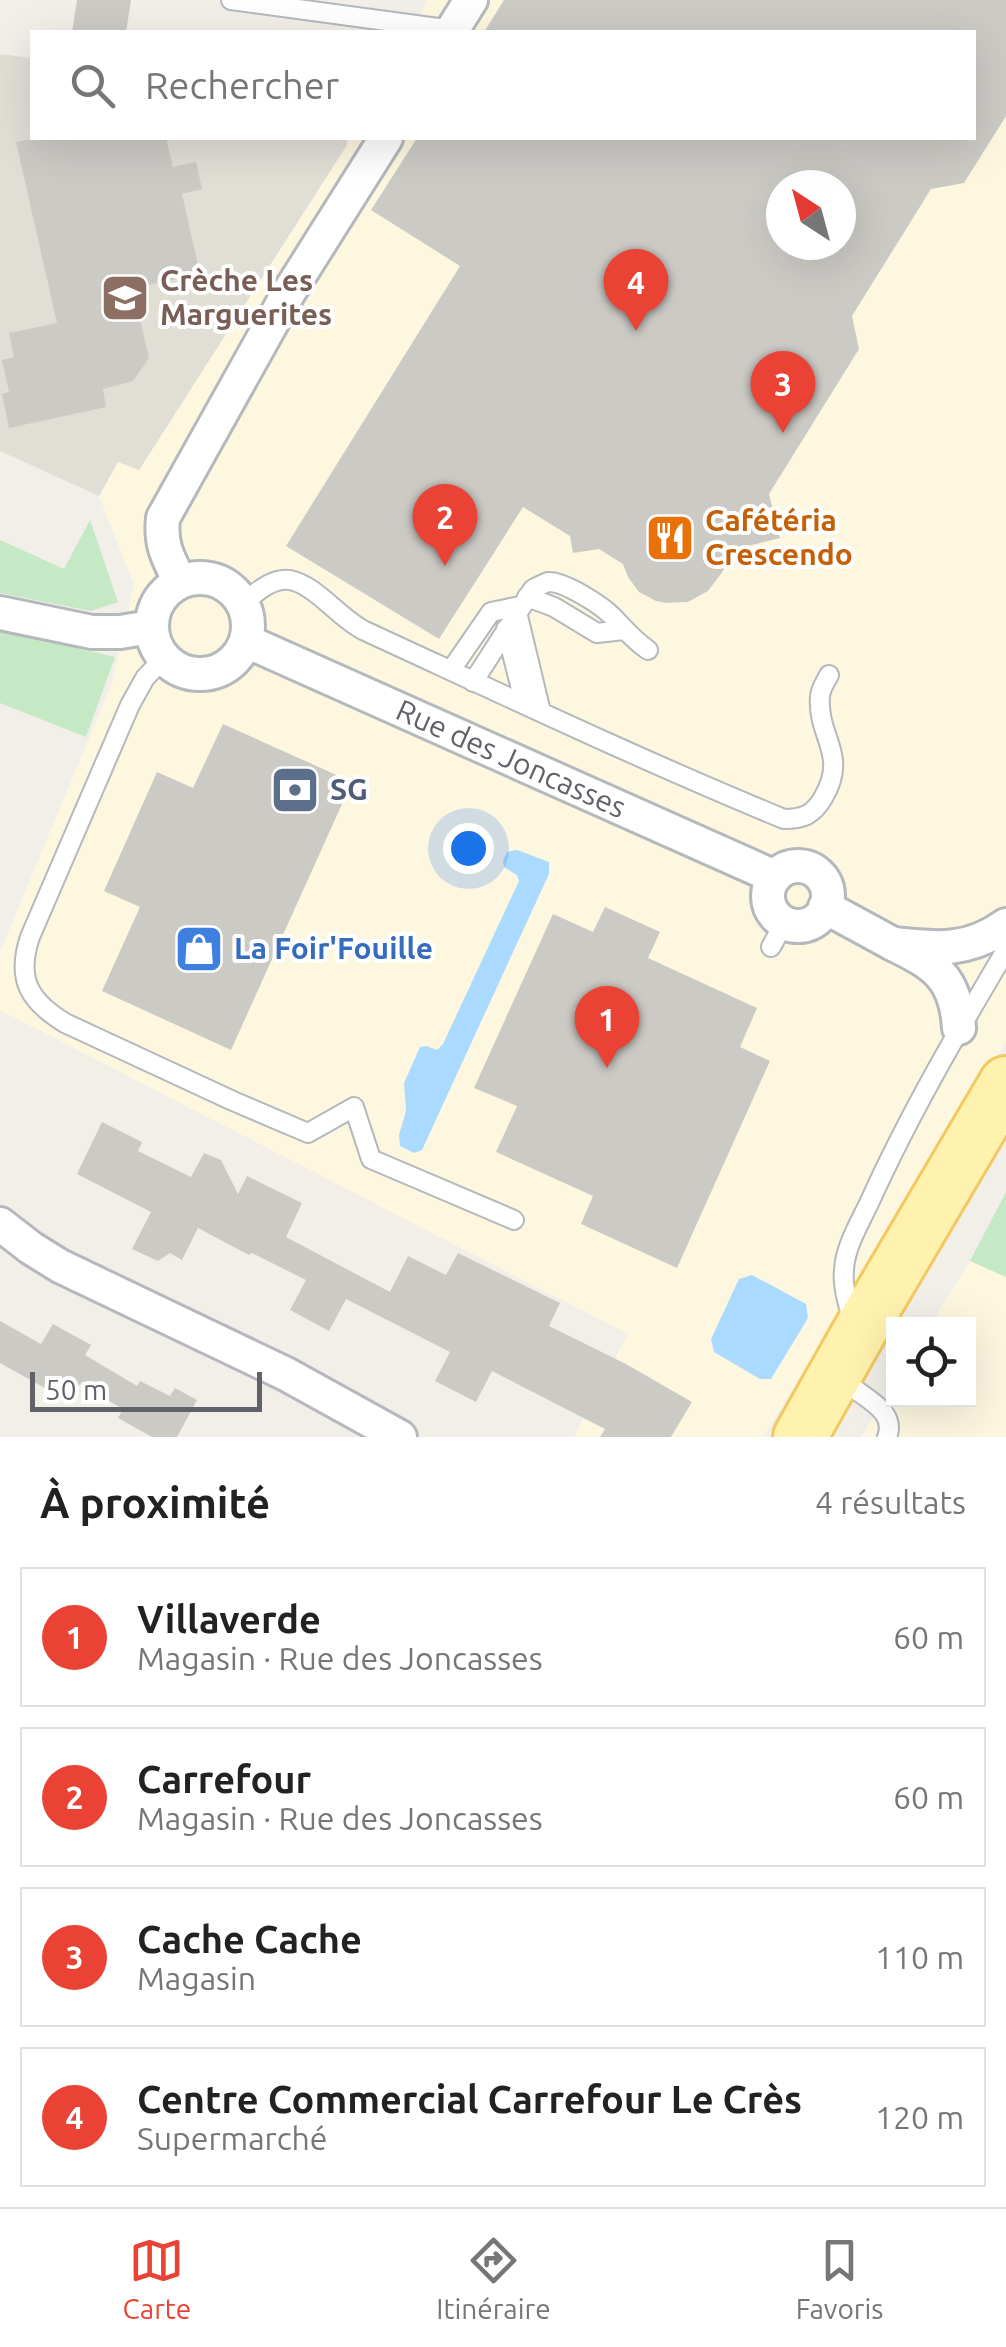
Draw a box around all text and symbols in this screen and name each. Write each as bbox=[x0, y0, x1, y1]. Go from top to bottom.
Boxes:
search box bbox=[30, 30, 976, 140]
icon: search bbox=[65, 58, 120, 113]
text: Rechercher bbox=[145, 64, 339, 106]
north arrow bbox=[766, 170, 856, 260]
pin: 4 bbox=[604, 248, 668, 331]
place label: Crèche Les Marguerites bbox=[160, 263, 332, 331]
school or university icon: Crèche Les Marguerites bbox=[99, 272, 151, 324]
pin: 3 bbox=[750, 350, 816, 433]
pin: 2 bbox=[412, 484, 478, 566]
place label: Cafétéria Crescendo bbox=[705, 503, 853, 571]
restaurant icon: Cafétéria Crescendo bbox=[644, 512, 696, 564]
street label: Rue des Joncasses bbox=[391, 692, 631, 824]
bank icon: SG bbox=[269, 764, 321, 816]
place label: SG bbox=[330, 772, 368, 806]
your location bbox=[443, 823, 494, 874]
shop icon: La Foir'Fouille bbox=[173, 923, 225, 975]
place label: La Foir'Fouille bbox=[234, 931, 433, 965]
pin: 1 bbox=[574, 986, 640, 1068]
map controls bbox=[886, 1317, 976, 1407]
button: locate bbox=[886, 1317, 976, 1407]
scale bar bbox=[30, 1367, 262, 1412]
text: 50 m bbox=[45, 1374, 107, 1405]
text: À proximité bbox=[40, 1479, 270, 1526]
text: 4 résultats bbox=[815, 1484, 966, 1520]
text: Villaverde bbox=[137, 1598, 321, 1640]
text: 1 bbox=[65, 1619, 84, 1655]
text: 60 m bbox=[893, 1619, 964, 1655]
text: Magasin · Rue des Joncasses bbox=[137, 1640, 543, 1676]
text: Carrefour bbox=[137, 1758, 311, 1800]
text: 2 bbox=[65, 1779, 84, 1815]
text: 60 m bbox=[893, 1779, 964, 1815]
text: Magasin · Rue des Joncasses bbox=[137, 1800, 543, 1836]
text: Cache Cache bbox=[137, 1918, 362, 1960]
text: 3 bbox=[65, 1939, 84, 1975]
text: 110 m bbox=[875, 1939, 964, 1975]
text: Magasin bbox=[137, 1960, 256, 1996]
text: Centre Commercial Carrefour Le Crès bbox=[137, 2078, 802, 2120]
text: 4 bbox=[65, 2099, 84, 2135]
text: 120 m bbox=[875, 2099, 964, 2135]
text: Supermarché bbox=[137, 2120, 328, 2156]
tab: Carte bbox=[123, 2233, 191, 2324]
tab: Itinéraire bbox=[436, 2233, 551, 2324]
tab: Favoris bbox=[796, 2233, 883, 2324]

